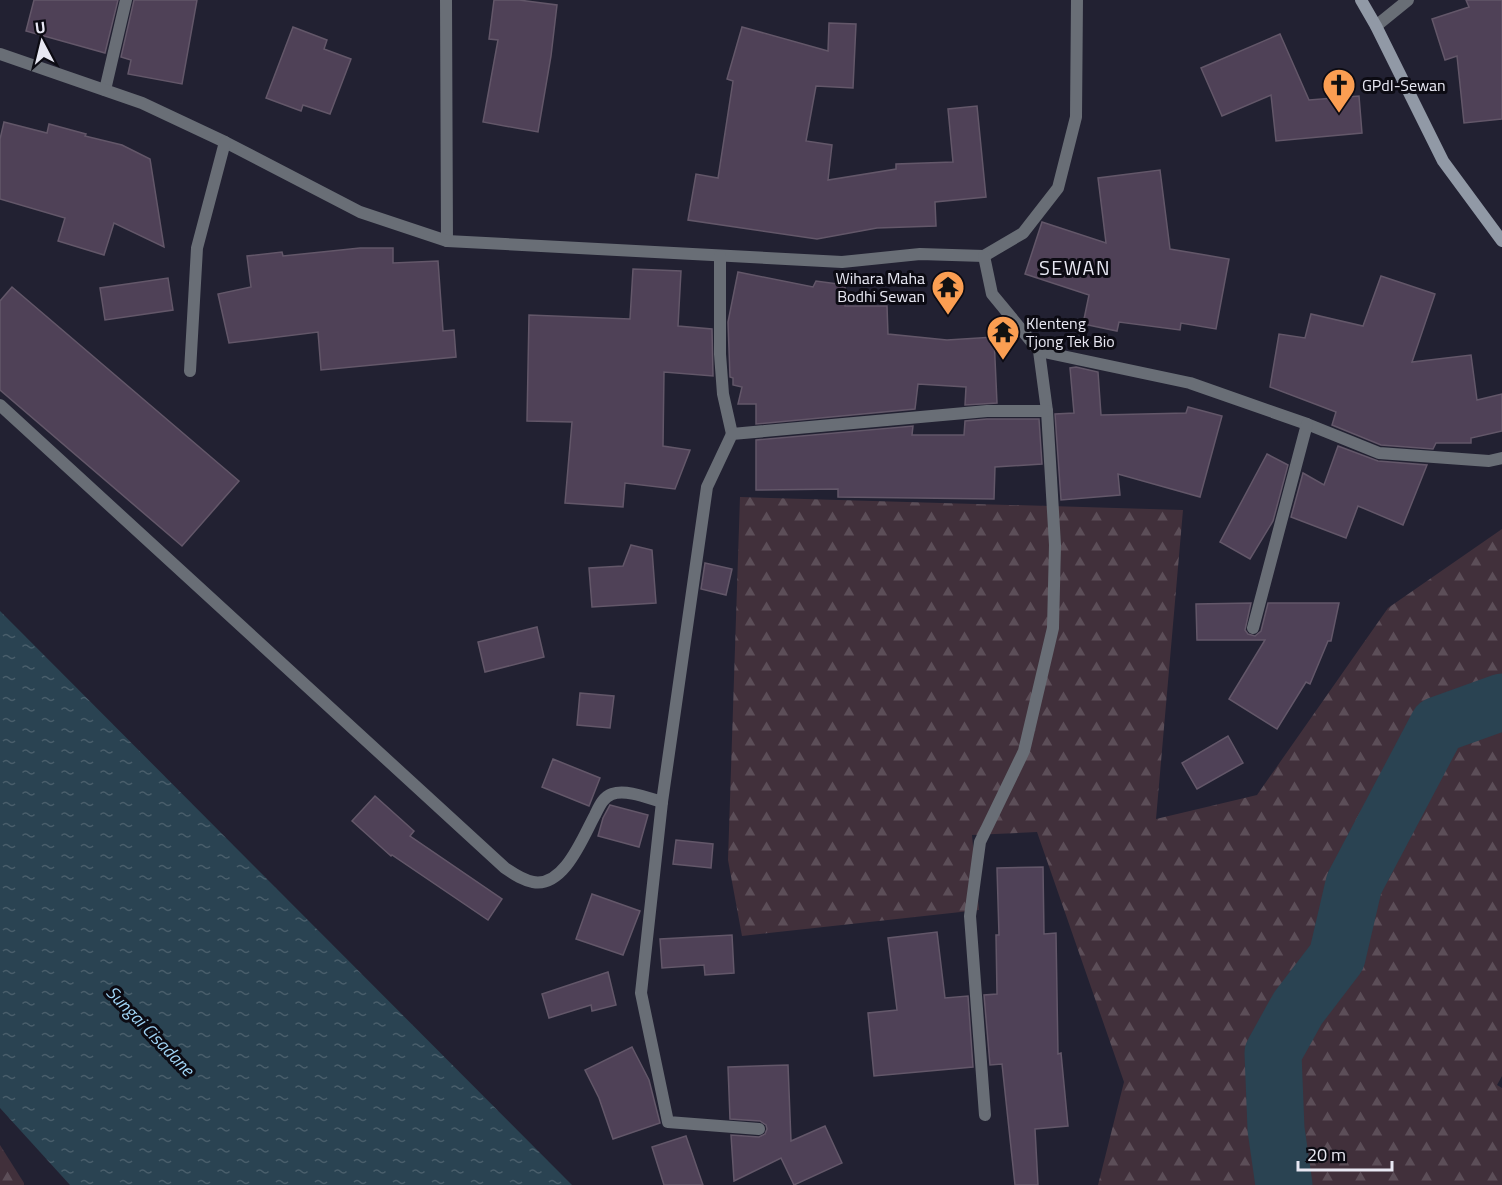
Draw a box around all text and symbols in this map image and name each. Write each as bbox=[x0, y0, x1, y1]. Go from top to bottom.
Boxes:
north arrow bbox=[12, 12, 72, 72]
text: U bbox=[34, 15, 47, 40]
church icon: GPdI-Sewan bbox=[1321, 67, 1357, 114]
place label: GPdI-Sewan bbox=[1362, 73, 1446, 97]
district label: SEWAN bbox=[1039, 252, 1111, 283]
place label: Wihara Maha Bodhi Sewan bbox=[836, 266, 925, 308]
temple icon: Wihara Maha Bodhi Sewan bbox=[930, 269, 966, 316]
place label: Klenteng Tjong Tek Bio bbox=[1026, 311, 1115, 353]
temple icon: Klenteng Tjong Tek Bio bbox=[985, 314, 1021, 361]
water label: Sungai Cisadane bbox=[100, 979, 202, 1083]
scale bar bbox=[1298, 1134, 1392, 1172]
text: 20 m bbox=[1307, 1141, 1346, 1168]

